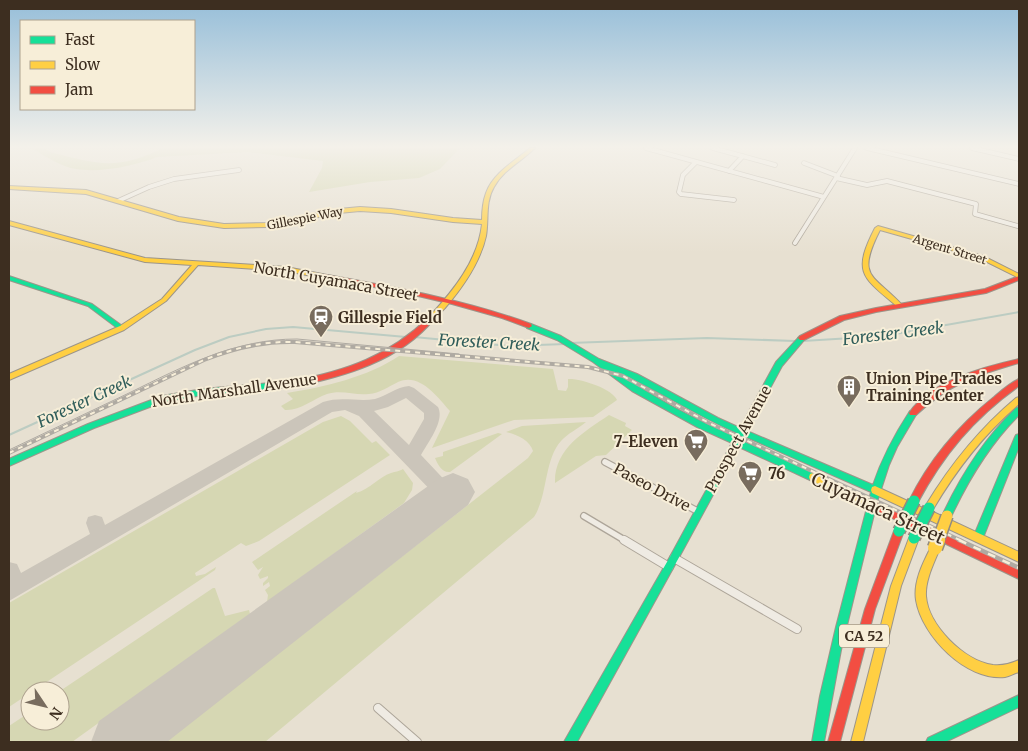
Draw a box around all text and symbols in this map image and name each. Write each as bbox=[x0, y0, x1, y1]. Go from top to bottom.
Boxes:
legend bbox=[20, 20, 195, 110]
text: Fast bbox=[65, 30, 95, 49]
text: Slow bbox=[65, 55, 100, 74]
text: Jam bbox=[64, 80, 93, 99]
street label: Gillespie Way bbox=[266, 203, 344, 233]
street label: Argent Street bbox=[910, 230, 989, 267]
street label: North Cuyamaca Street bbox=[252, 257, 420, 305]
station icon: Gillespie Field bbox=[308, 304, 334, 338]
place label: Gillespie Field bbox=[338, 308, 442, 327]
water label: Forester Creek bbox=[840, 317, 945, 349]
water label: Forester Creek bbox=[437, 329, 541, 355]
street label: North Marshall Avenue bbox=[150, 369, 318, 411]
place label: Union Pipe Trades Training Center bbox=[866, 369, 1002, 405]
water label: Forester Creek bbox=[33, 370, 135, 432]
building icon: Union Pipe Trades Training Center bbox=[836, 374, 862, 408]
street label: Prospect Avenue bbox=[701, 382, 775, 496]
supermarket icon: 7-Eleven bbox=[683, 428, 709, 462]
place label: 7-Eleven bbox=[613, 432, 678, 451]
street label: Paseo Drive bbox=[610, 459, 694, 515]
supermarket icon: 76 bbox=[737, 460, 763, 494]
place label: 76 bbox=[768, 464, 785, 483]
street label: Cuyamaca Street bbox=[808, 467, 948, 549]
road number: CA 52 bbox=[839, 624, 889, 648]
north arrow bbox=[20, 681, 70, 731]
text: N bbox=[45, 704, 66, 723]

